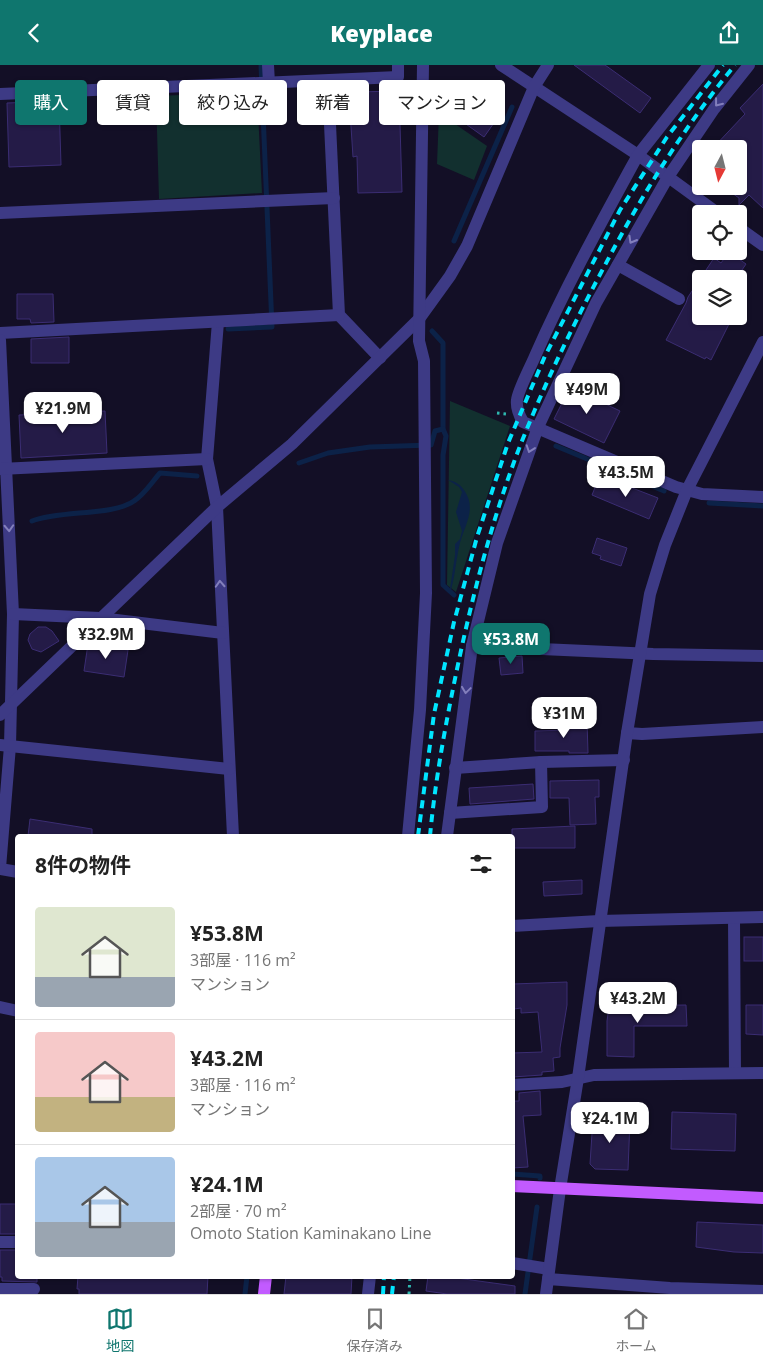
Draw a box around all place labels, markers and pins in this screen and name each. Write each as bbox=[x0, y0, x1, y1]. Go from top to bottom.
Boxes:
pin: ¥49M bbox=[557, 373, 617, 415]
pin: ¥21.9M bbox=[22, 391, 104, 434]
pin: ¥43.5M bbox=[585, 455, 667, 498]
pin: ¥32.9M bbox=[65, 617, 147, 660]
pin: ¥53.8M bbox=[470, 623, 552, 665]
pin: ¥31M bbox=[534, 697, 594, 739]
pin: ¥43.2M bbox=[597, 981, 679, 1024]
pin: ¥24.1M bbox=[569, 1101, 651, 1144]

